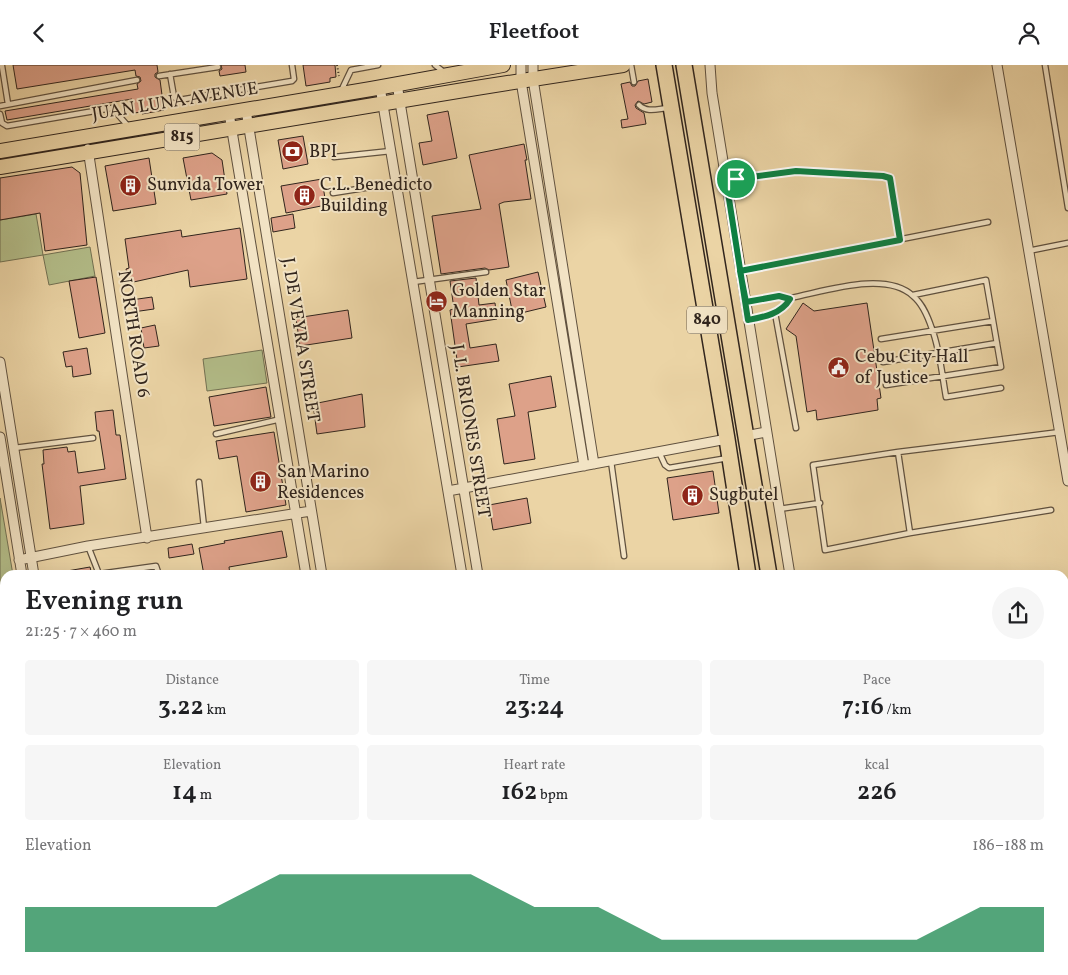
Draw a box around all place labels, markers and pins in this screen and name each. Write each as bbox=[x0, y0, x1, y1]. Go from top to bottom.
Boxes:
bank icon: BPI bbox=[281, 140, 305, 164]
place label: BPI bbox=[309, 140, 337, 165]
pin bbox=[715, 158, 757, 200]
building icon: Sunvida Tower bbox=[119, 173, 143, 197]
place label: Sunvida Tower bbox=[147, 173, 263, 198]
place label: C.L. Benedicto Building bbox=[320, 173, 432, 219]
building icon: C.L. Benedicto Building bbox=[292, 183, 316, 207]
place label: Golden Star Manning bbox=[452, 279, 546, 325]
hotel icon: Golden Star Manning bbox=[424, 289, 448, 313]
place label: Cebu City Hall of Justice bbox=[855, 345, 968, 391]
public building icon: Cebu City Hall of Justice bbox=[827, 355, 851, 379]
place label: San Marino Residences bbox=[277, 460, 369, 506]
building icon: San Marino Residences bbox=[249, 470, 273, 494]
building icon: Sugbutel bbox=[681, 483, 705, 507]
place label: Sugbutel bbox=[709, 483, 778, 508]

